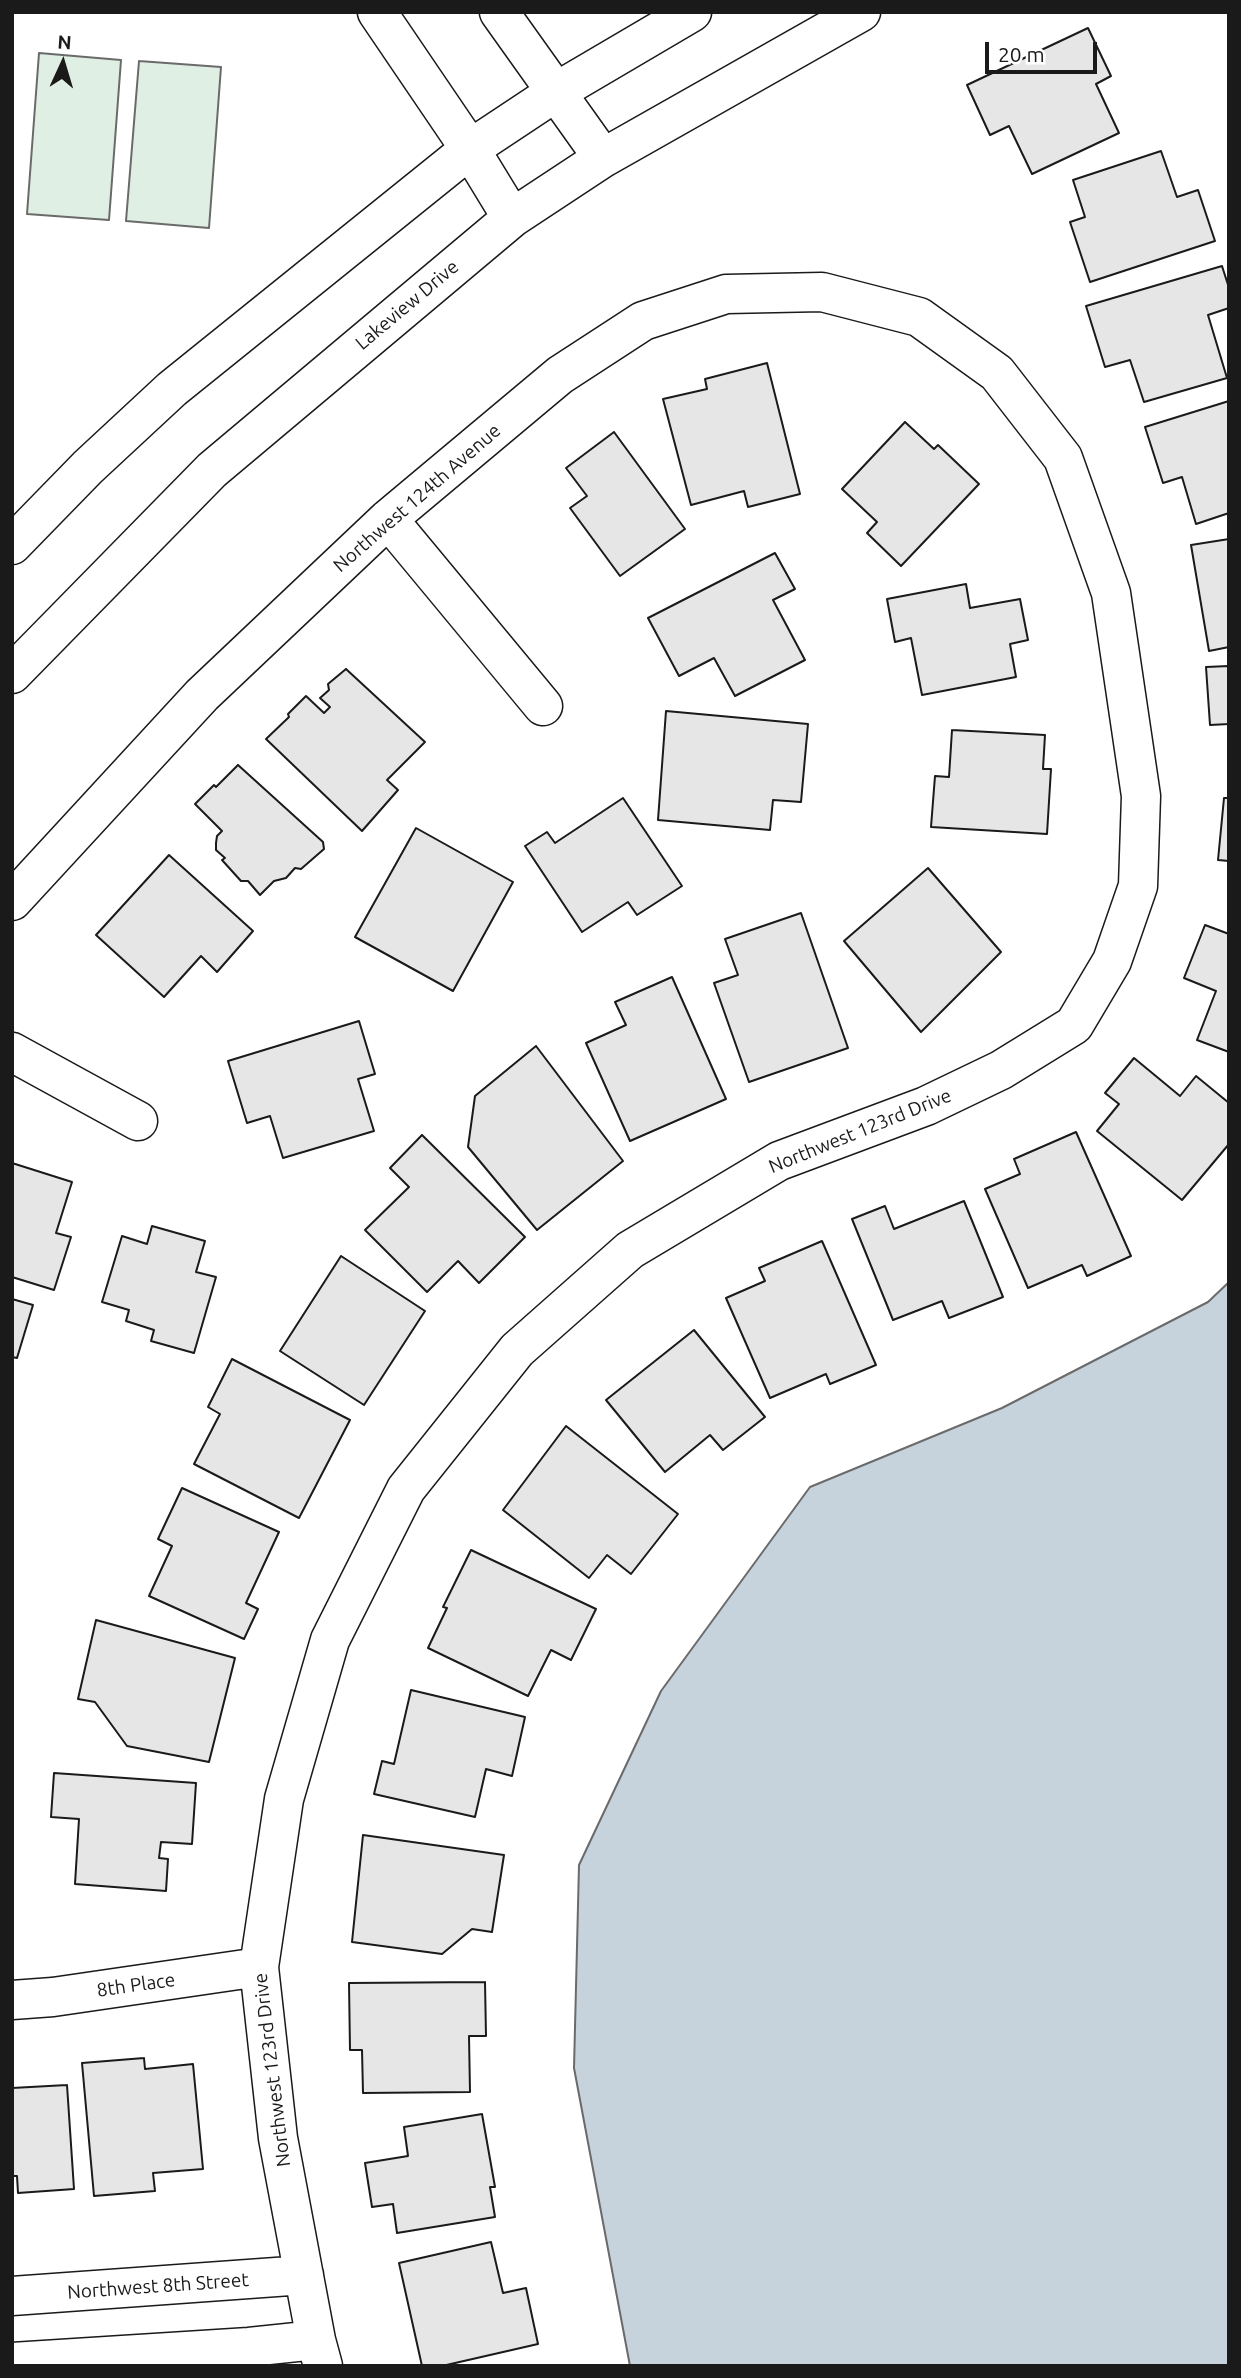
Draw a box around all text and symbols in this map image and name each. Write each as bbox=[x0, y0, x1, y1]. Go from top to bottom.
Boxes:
north arrow bbox=[28, 28, 98, 98]
scale bar bbox=[989, 28, 1101, 72]
text: N bbox=[57, 31, 72, 54]
text: 20 m bbox=[998, 42, 1045, 66]
street label: Lakeview Drive bbox=[351, 255, 463, 355]
street label: Northwest 124th Avenue bbox=[329, 419, 505, 577]
street label: Northwest 123rd Drive bbox=[765, 1084, 955, 1178]
street label: 8th Place bbox=[95, 1968, 177, 2002]
street label: Northwest 123rd Drive bbox=[249, 1972, 295, 2168]
street label: Northwest 8th Street bbox=[66, 2268, 250, 2304]

